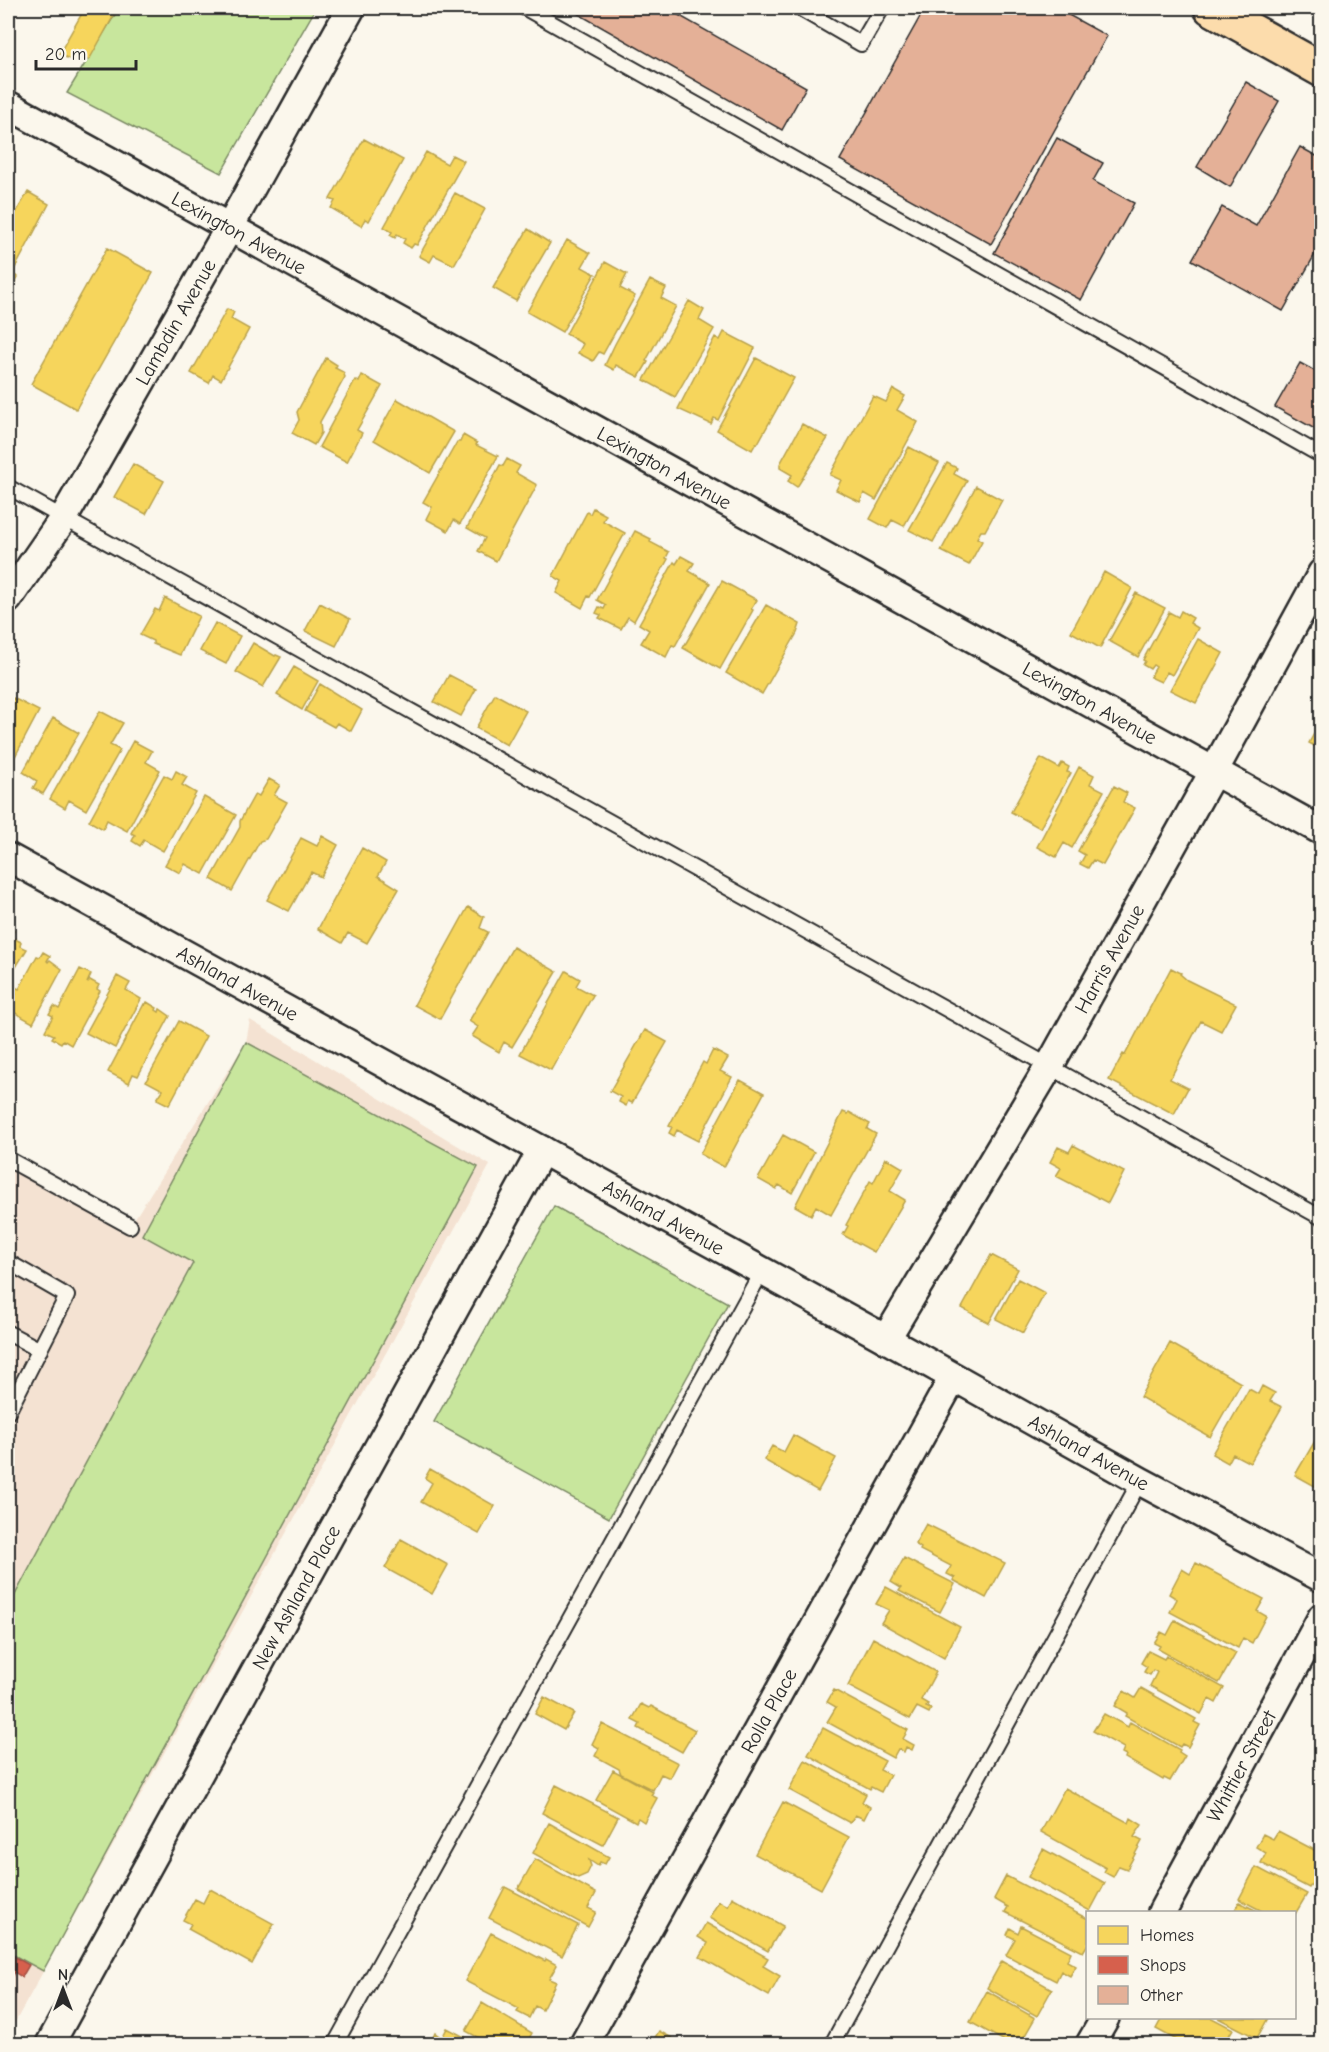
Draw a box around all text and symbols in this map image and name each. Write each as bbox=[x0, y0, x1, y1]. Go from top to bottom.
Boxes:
scale bar bbox=[36, 33, 136, 71]
text: 20 m bbox=[45, 44, 86, 65]
street label: Lexington Avenue bbox=[168, 186, 310, 279]
street label: Lambdin Avenue bbox=[130, 255, 220, 389]
street label: Lexington Avenue bbox=[593, 421, 736, 514]
street label: Lexington Avenue bbox=[1019, 656, 1161, 749]
street label: Harris Avenue bbox=[1070, 900, 1149, 1017]
street label: Ashland Avenue bbox=[173, 941, 302, 1026]
street label: Ashland Avenue bbox=[599, 1174, 728, 1259]
street label: Ashland Avenue bbox=[1024, 1409, 1153, 1495]
street label: New Ashland Place bbox=[247, 1521, 345, 1673]
street label: Rolla Place bbox=[736, 1664, 801, 1757]
street label: Whittier Street bbox=[1202, 1705, 1281, 1826]
legend bbox=[1086, 1911, 1296, 2019]
text: Homes bbox=[1140, 1925, 1194, 1946]
text: Shops bbox=[1140, 1955, 1186, 1976]
north arrow bbox=[33, 1959, 93, 2019]
text: N bbox=[58, 1966, 68, 1984]
text: Other bbox=[1140, 1985, 1183, 2006]

